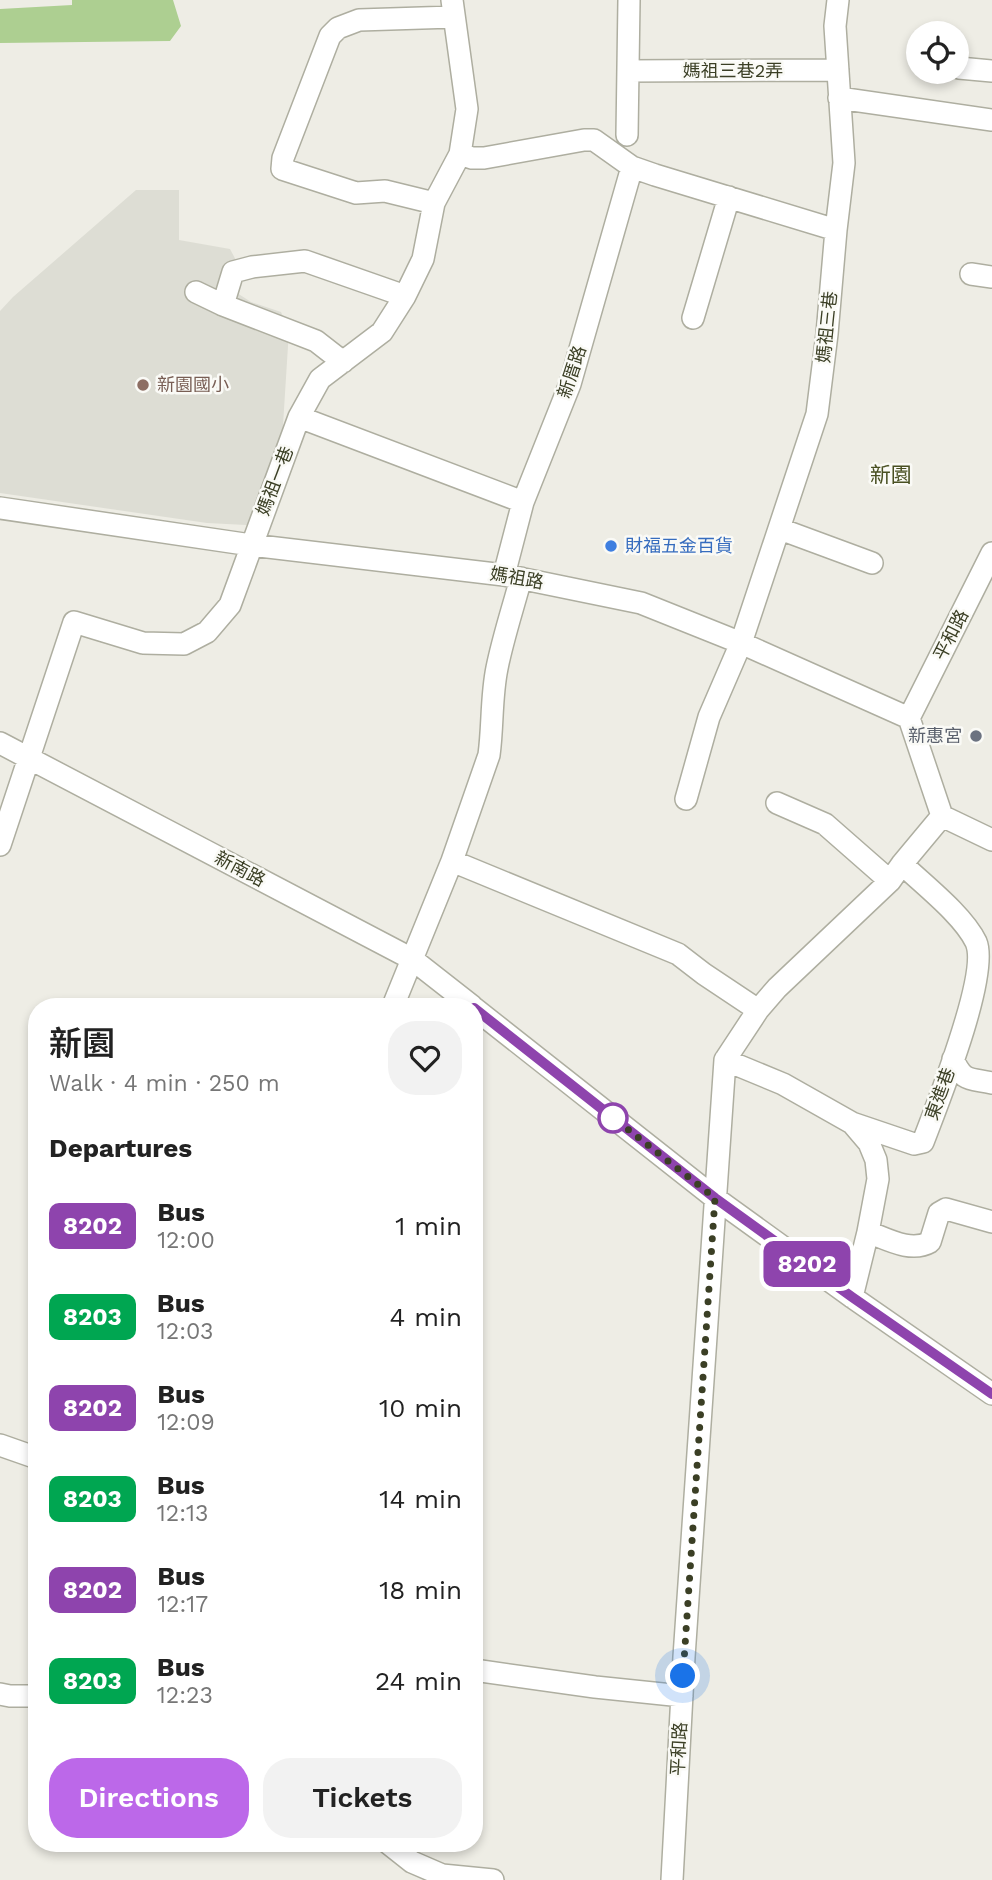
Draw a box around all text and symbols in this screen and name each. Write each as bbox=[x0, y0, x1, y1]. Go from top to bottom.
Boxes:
map controls bbox=[906, 21, 969, 84]
button: locate bbox=[906, 21, 969, 84]
street label: 媽祖三巷2弄 bbox=[683, 60, 783, 81]
street label: 媽祖三巷 bbox=[812, 290, 841, 364]
street label: 新厝路 bbox=[553, 343, 590, 401]
place label: 新園國小 bbox=[157, 374, 229, 395]
marker: 新園國小 bbox=[135, 377, 151, 393]
street label: 媽祖一巷 bbox=[252, 443, 297, 518]
district label: 新園 bbox=[870, 462, 912, 487]
place label: 財福五金百貨 bbox=[625, 535, 733, 556]
marker: 財福五金百貨 bbox=[603, 538, 619, 554]
street label: 媽祖路 bbox=[489, 562, 545, 593]
street label: 平和路 bbox=[929, 606, 972, 664]
place label: 新惠宮 bbox=[908, 725, 962, 746]
marker: 新惠宮 bbox=[968, 728, 984, 744]
street label: 新南路 bbox=[211, 847, 269, 891]
button: heart bbox=[388, 1021, 462, 1095]
text: 新園 bbox=[49, 1024, 115, 1063]
street label: 東進巷 bbox=[920, 1065, 959, 1123]
text: Walk · 4 min · 250 m bbox=[49, 1070, 280, 1097]
unlabelled marker bbox=[598, 1103, 628, 1133]
text: Departures bbox=[49, 1133, 192, 1163]
text: Bus bbox=[157, 1197, 205, 1227]
text: 1 min bbox=[395, 1211, 462, 1241]
text: 8202 bbox=[63, 1212, 122, 1240]
text: 12:00 bbox=[157, 1227, 215, 1254]
line badge: 8202 bbox=[758, 1241, 856, 1287]
text: 8202 bbox=[777, 1250, 837, 1278]
text: Bus bbox=[157, 1288, 205, 1318]
text: 4 min bbox=[389, 1302, 462, 1332]
text: 8203 bbox=[63, 1303, 122, 1331]
text: 12:03 bbox=[157, 1318, 213, 1345]
text: Bus bbox=[157, 1379, 205, 1409]
text: 10 min bbox=[379, 1393, 462, 1423]
text: 8202 bbox=[63, 1394, 122, 1422]
text: 12:09 bbox=[157, 1409, 215, 1436]
text: Bus bbox=[157, 1470, 205, 1500]
text: 14 min bbox=[379, 1484, 462, 1514]
text: 8203 bbox=[63, 1485, 122, 1513]
text: 12:13 bbox=[157, 1500, 208, 1527]
text: Bus bbox=[157, 1561, 205, 1591]
text: 18 min bbox=[379, 1575, 462, 1605]
text: 8202 bbox=[63, 1576, 122, 1604]
text: 12:17 bbox=[157, 1591, 208, 1618]
text: Bus bbox=[157, 1652, 205, 1682]
your location bbox=[665, 1658, 700, 1693]
text: 24 min bbox=[375, 1666, 462, 1696]
text: 8203 bbox=[63, 1667, 122, 1695]
text: 12:23 bbox=[157, 1682, 213, 1709]
street label: 平和路 bbox=[667, 1721, 690, 1776]
button: Directions bbox=[49, 1758, 249, 1838]
button: Tickets bbox=[263, 1758, 462, 1838]

